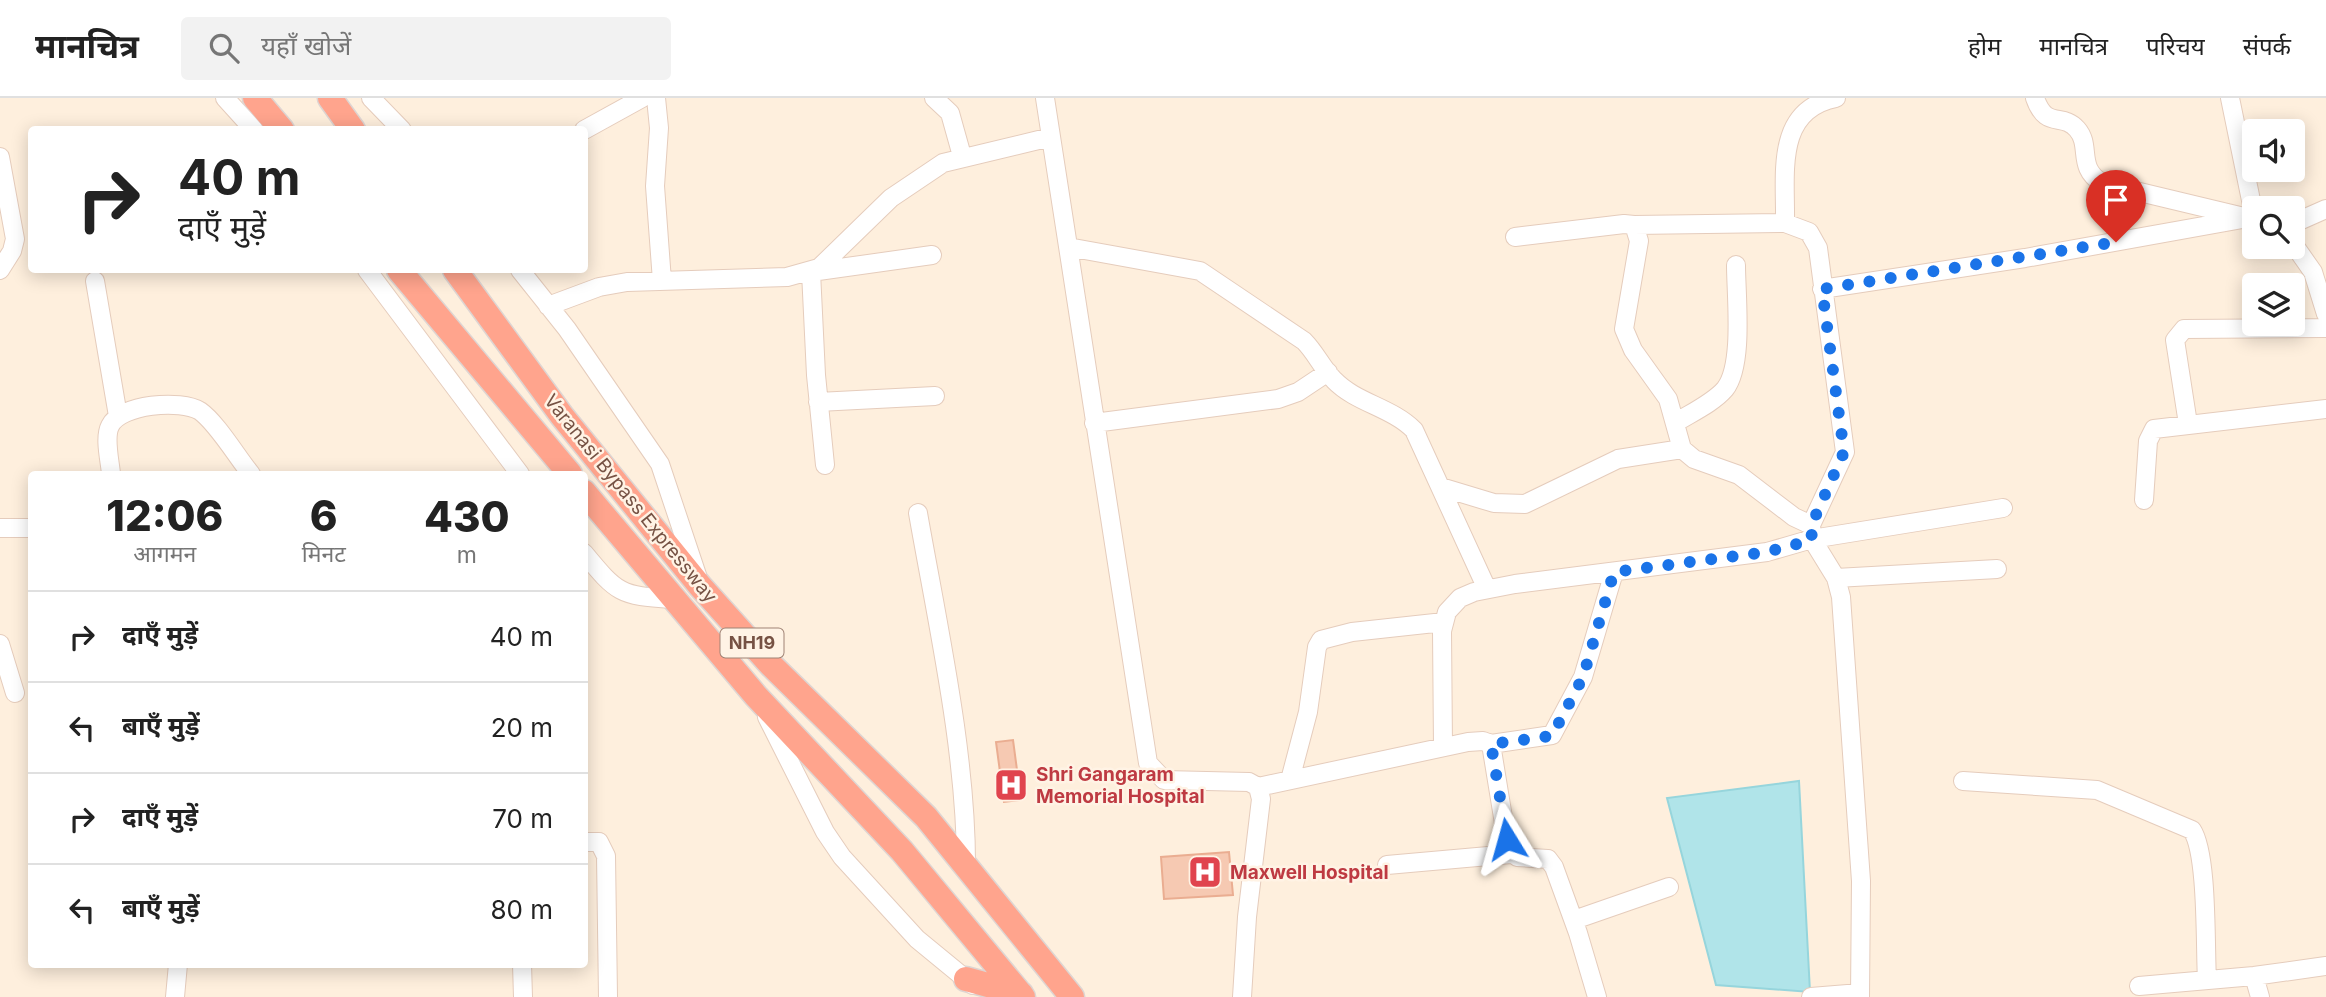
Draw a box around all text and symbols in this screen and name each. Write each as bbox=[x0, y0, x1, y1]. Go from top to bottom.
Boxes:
search box bbox=[181, 17, 671, 80]
text: मानचित्र bbox=[35, 26, 139, 66]
icon: search bbox=[205, 29, 243, 67]
text: यहाँ खोजें bbox=[261, 30, 351, 61]
text: होम bbox=[1968, 32, 2001, 61]
text: मानचित्र bbox=[2039, 32, 2108, 61]
text: परिचय bbox=[2146, 32, 2205, 61]
text: संपर्क bbox=[2243, 32, 2291, 61]
map controls bbox=[2242, 119, 2305, 336]
button: sound bbox=[2242, 119, 2305, 182]
text: 40 m bbox=[178, 148, 301, 207]
icon: right bbox=[63, 154, 154, 245]
pin bbox=[2086, 170, 2146, 242]
icon: arrive bbox=[2097, 181, 2135, 219]
button: search bbox=[2242, 196, 2305, 259]
text: दाएँ मुड़ें bbox=[178, 208, 266, 247]
button: layers bbox=[2242, 273, 2305, 336]
street label: Varanasi Bypass Expressway bbox=[539, 389, 722, 607]
text: 12:06 bbox=[106, 490, 223, 541]
text: 6 bbox=[310, 490, 338, 541]
text: 430 bbox=[424, 491, 510, 542]
text: आगमन bbox=[133, 540, 196, 568]
text: मिनट bbox=[302, 540, 346, 568]
text: m bbox=[457, 541, 477, 569]
icon: right bbox=[63, 618, 101, 656]
text: दाएँ मुड़ें bbox=[122, 619, 198, 650]
text: 40 m bbox=[490, 621, 553, 652]
road number: NH19 bbox=[720, 628, 784, 658]
icon: left bbox=[63, 709, 101, 747]
text: बाएँ मुड़ें bbox=[122, 710, 199, 741]
text: 20 m bbox=[491, 712, 553, 743]
place label: Shri Gangaram Memorial Hospital bbox=[1036, 763, 1205, 808]
hospital icon: Shri Gangaram Memorial Hospital bbox=[992, 766, 1030, 804]
icon: right bbox=[63, 800, 101, 838]
text: दाएँ मुड़ें bbox=[122, 801, 198, 832]
position arrow bbox=[1470, 802, 1544, 876]
text: 70 m bbox=[492, 803, 553, 834]
hospital icon: Maxwell Hospital bbox=[1186, 853, 1224, 891]
place label: Maxwell Hospital bbox=[1230, 861, 1389, 884]
icon: left bbox=[63, 891, 101, 929]
text: बाएँ मुड़ें bbox=[122, 892, 199, 923]
text: 80 m bbox=[490, 894, 553, 925]

